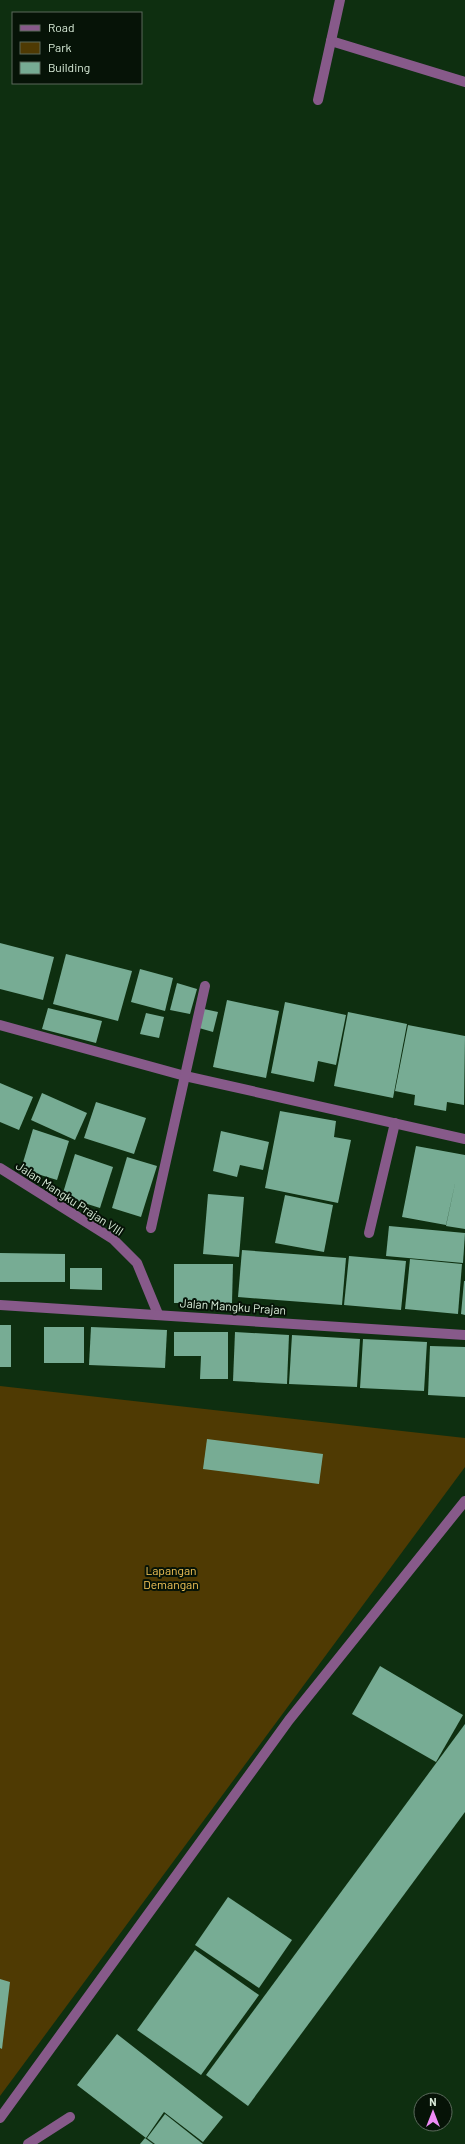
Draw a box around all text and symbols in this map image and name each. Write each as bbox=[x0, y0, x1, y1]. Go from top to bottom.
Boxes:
legend bbox=[12, 12, 142, 84]
text: Road bbox=[48, 20, 75, 34]
text: Park bbox=[48, 40, 72, 54]
text: Building bbox=[48, 60, 90, 74]
street label: Jalan Mangku Prajan VIII bbox=[14, 1158, 126, 1238]
street label: Jalan Mangku Prajan bbox=[179, 1295, 287, 1317]
park label: Lapangan Demangan bbox=[143, 1563, 199, 1591]
north arrow bbox=[413, 2092, 453, 2132]
text: N bbox=[429, 2095, 437, 2108]

